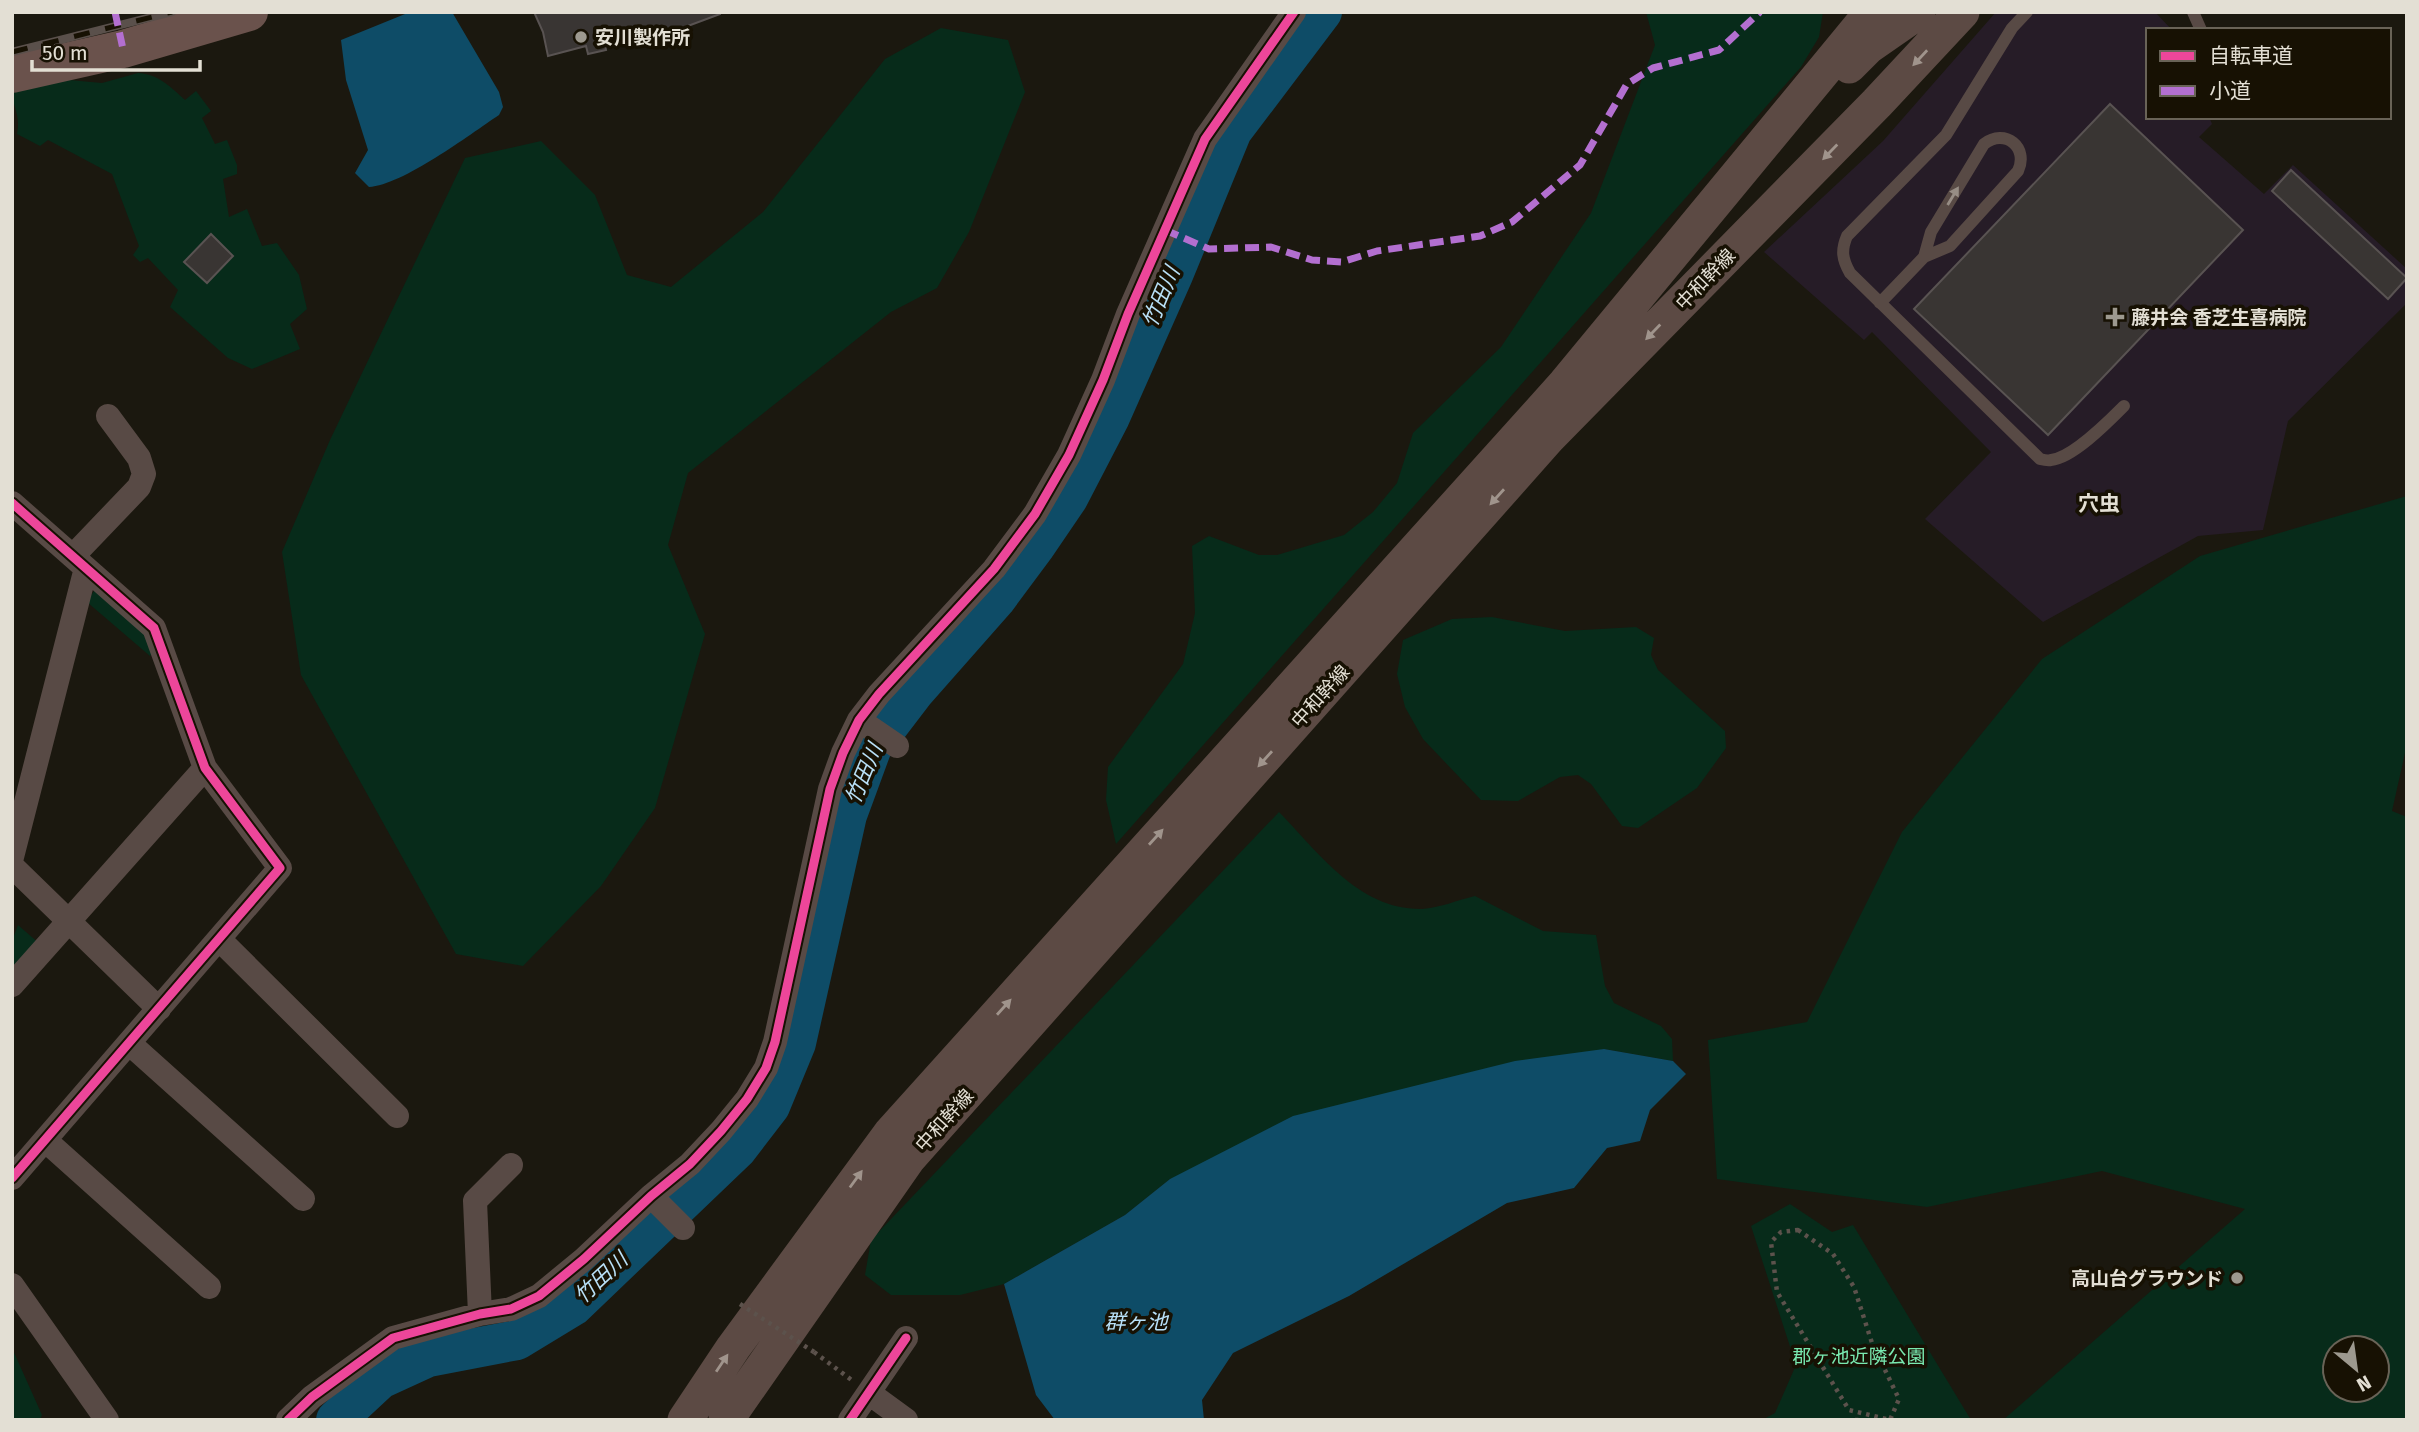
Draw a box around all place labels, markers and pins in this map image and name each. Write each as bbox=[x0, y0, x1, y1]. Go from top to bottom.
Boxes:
place label: 安川製作所 bbox=[595, 26, 690, 49]
marker: 安川製作所 bbox=[573, 29, 589, 45]
place label: 藤井会 香芝生喜病院 bbox=[2131, 306, 2307, 329]
marker: 藤井会 香芝生喜病院 bbox=[2105, 307, 2125, 327]
place label: 高山台グラウンド bbox=[2071, 1267, 2223, 1290]
marker: 高山台グラウンド bbox=[2229, 1270, 2245, 1286]

